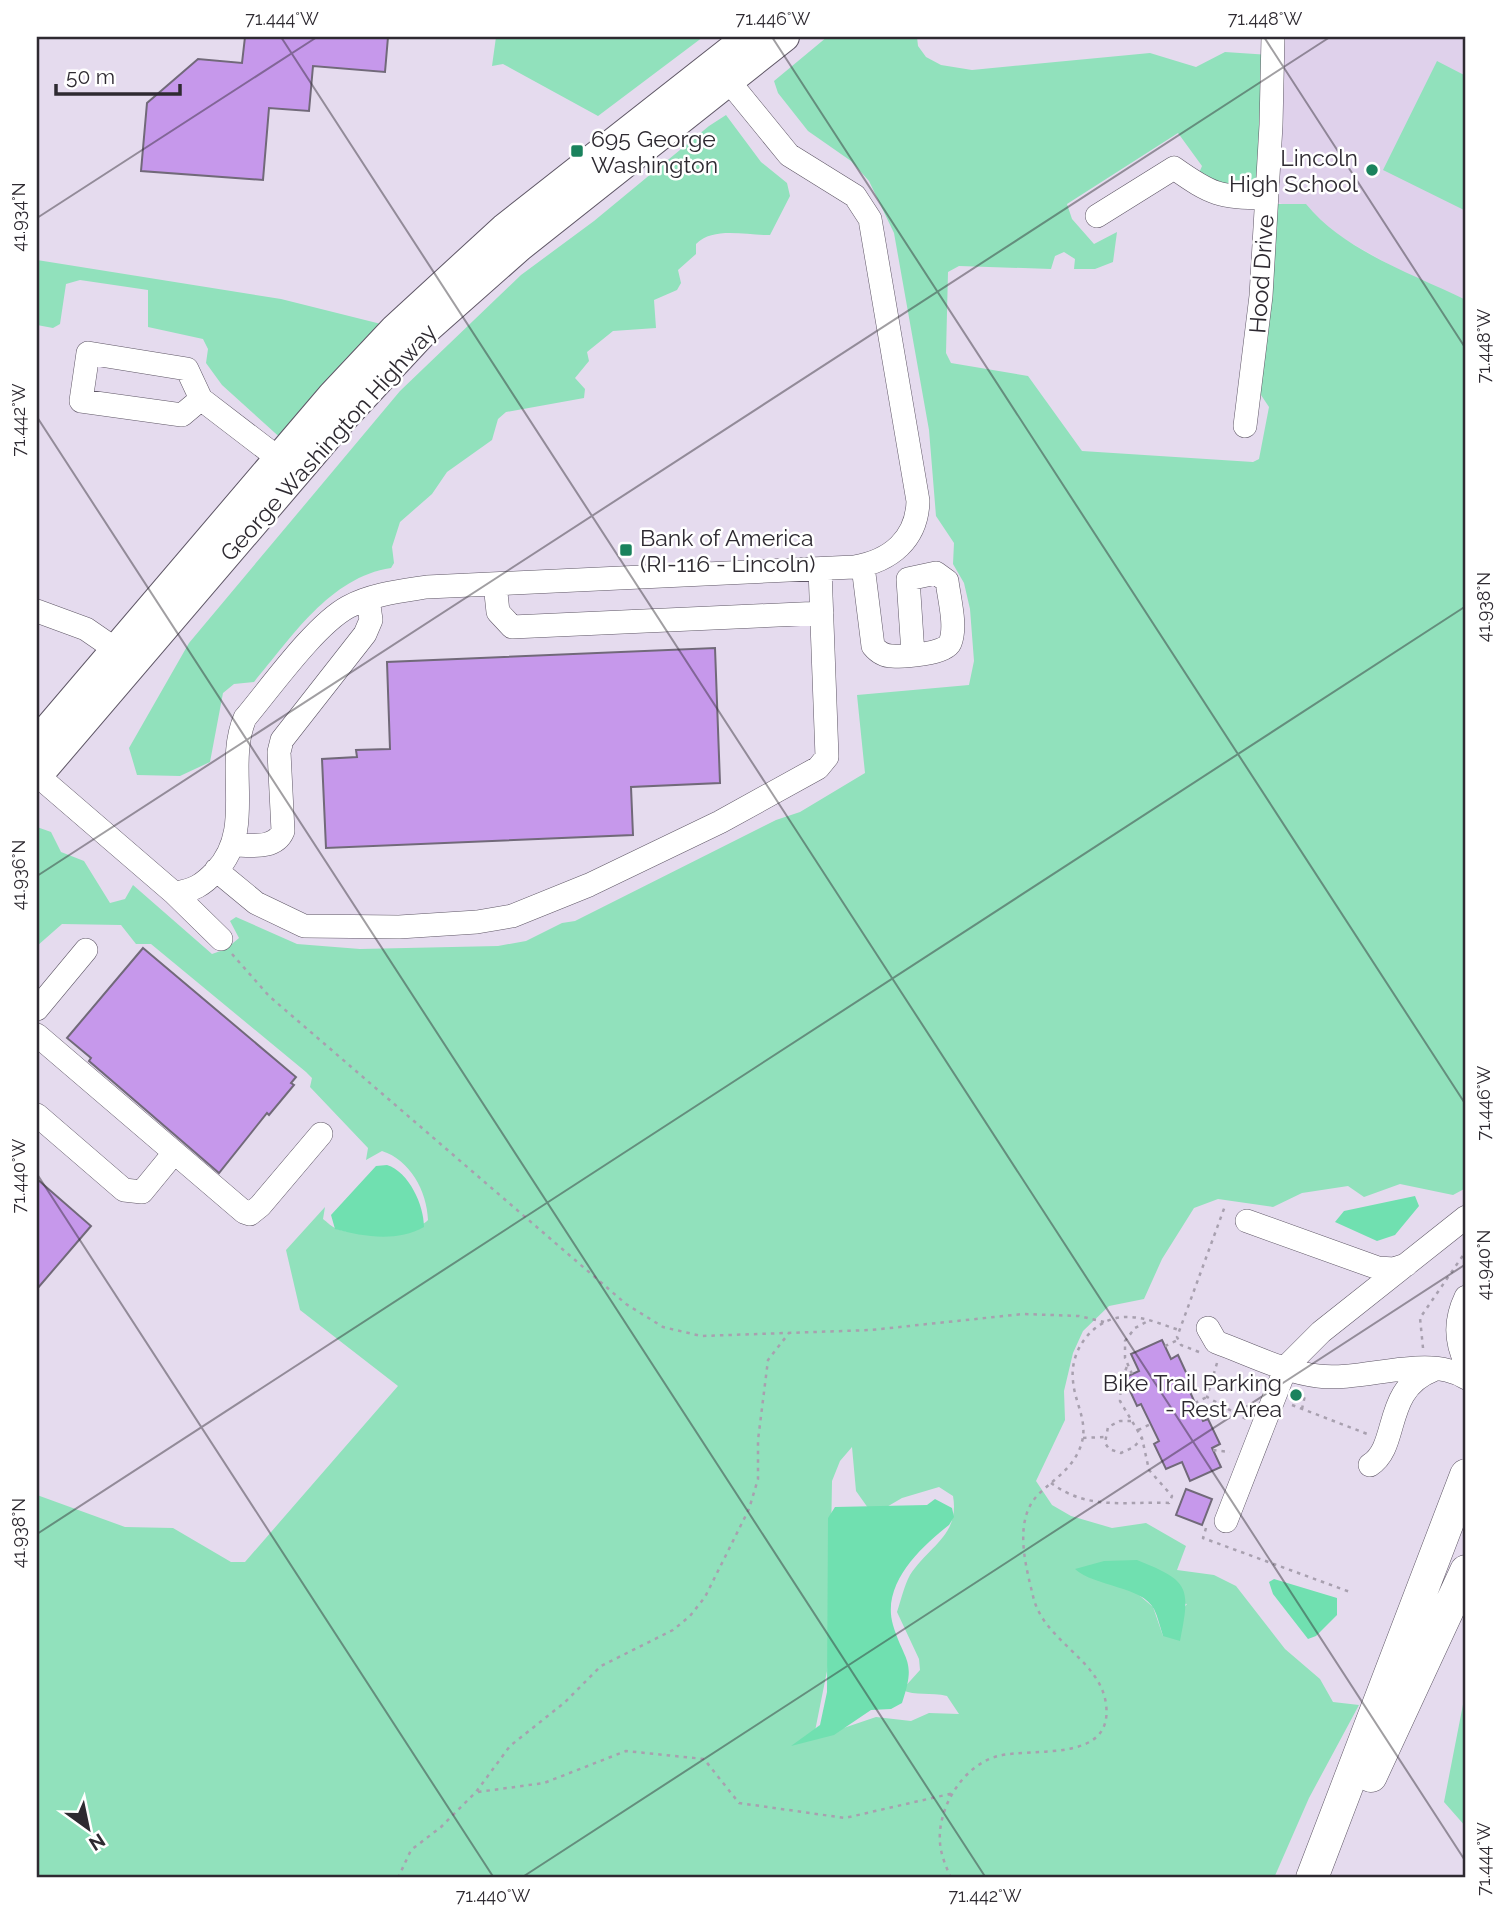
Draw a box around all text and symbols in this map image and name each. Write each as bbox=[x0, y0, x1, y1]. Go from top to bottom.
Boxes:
text: 71.444°W bbox=[245, 8, 319, 29]
text: 71.446°W bbox=[736, 8, 811, 29]
text: 71.448°W bbox=[1228, 8, 1303, 29]
scale bar bbox=[56, 52, 180, 96]
text: 50 m bbox=[66, 64, 115, 89]
place label: 695 George Washington bbox=[591, 125, 718, 178]
marker: 695 George Washington bbox=[569, 143, 585, 159]
place label: Lincoln High School bbox=[1229, 144, 1359, 197]
marker: Lincoln High School bbox=[1364, 162, 1380, 178]
text: 41.934°N bbox=[8, 182, 29, 252]
street label: Hood Drive bbox=[1243, 214, 1279, 334]
text: 71.448°W bbox=[1473, 308, 1494, 383]
street label: George Washington Highway bbox=[214, 318, 442, 566]
text: 71.442°W bbox=[8, 383, 29, 457]
place label: Bank of America (RI-116 - Lincoln) bbox=[640, 524, 815, 577]
marker: Bank of America (RI-116 - Lincoln) bbox=[618, 542, 634, 558]
text: 41.938°N bbox=[1473, 572, 1494, 642]
text: 41.936°N bbox=[8, 840, 29, 910]
text: 71.446°W bbox=[1473, 1065, 1494, 1140]
text: 71.440°W bbox=[8, 1139, 29, 1213]
text: 41.940°N bbox=[1473, 1230, 1494, 1300]
place label: Bike Trail Parking - Rest Area bbox=[1103, 1369, 1282, 1422]
marker: Bike Trail Parking - Rest Area bbox=[1288, 1387, 1304, 1403]
text: 41.938°N bbox=[8, 1498, 29, 1568]
north arrow bbox=[52, 1792, 122, 1862]
text: 71.444°W bbox=[1473, 1822, 1494, 1896]
text: N bbox=[85, 1829, 109, 1855]
text: 71.440°W bbox=[456, 1885, 530, 1906]
text: 71.442°W bbox=[948, 1885, 1022, 1906]

